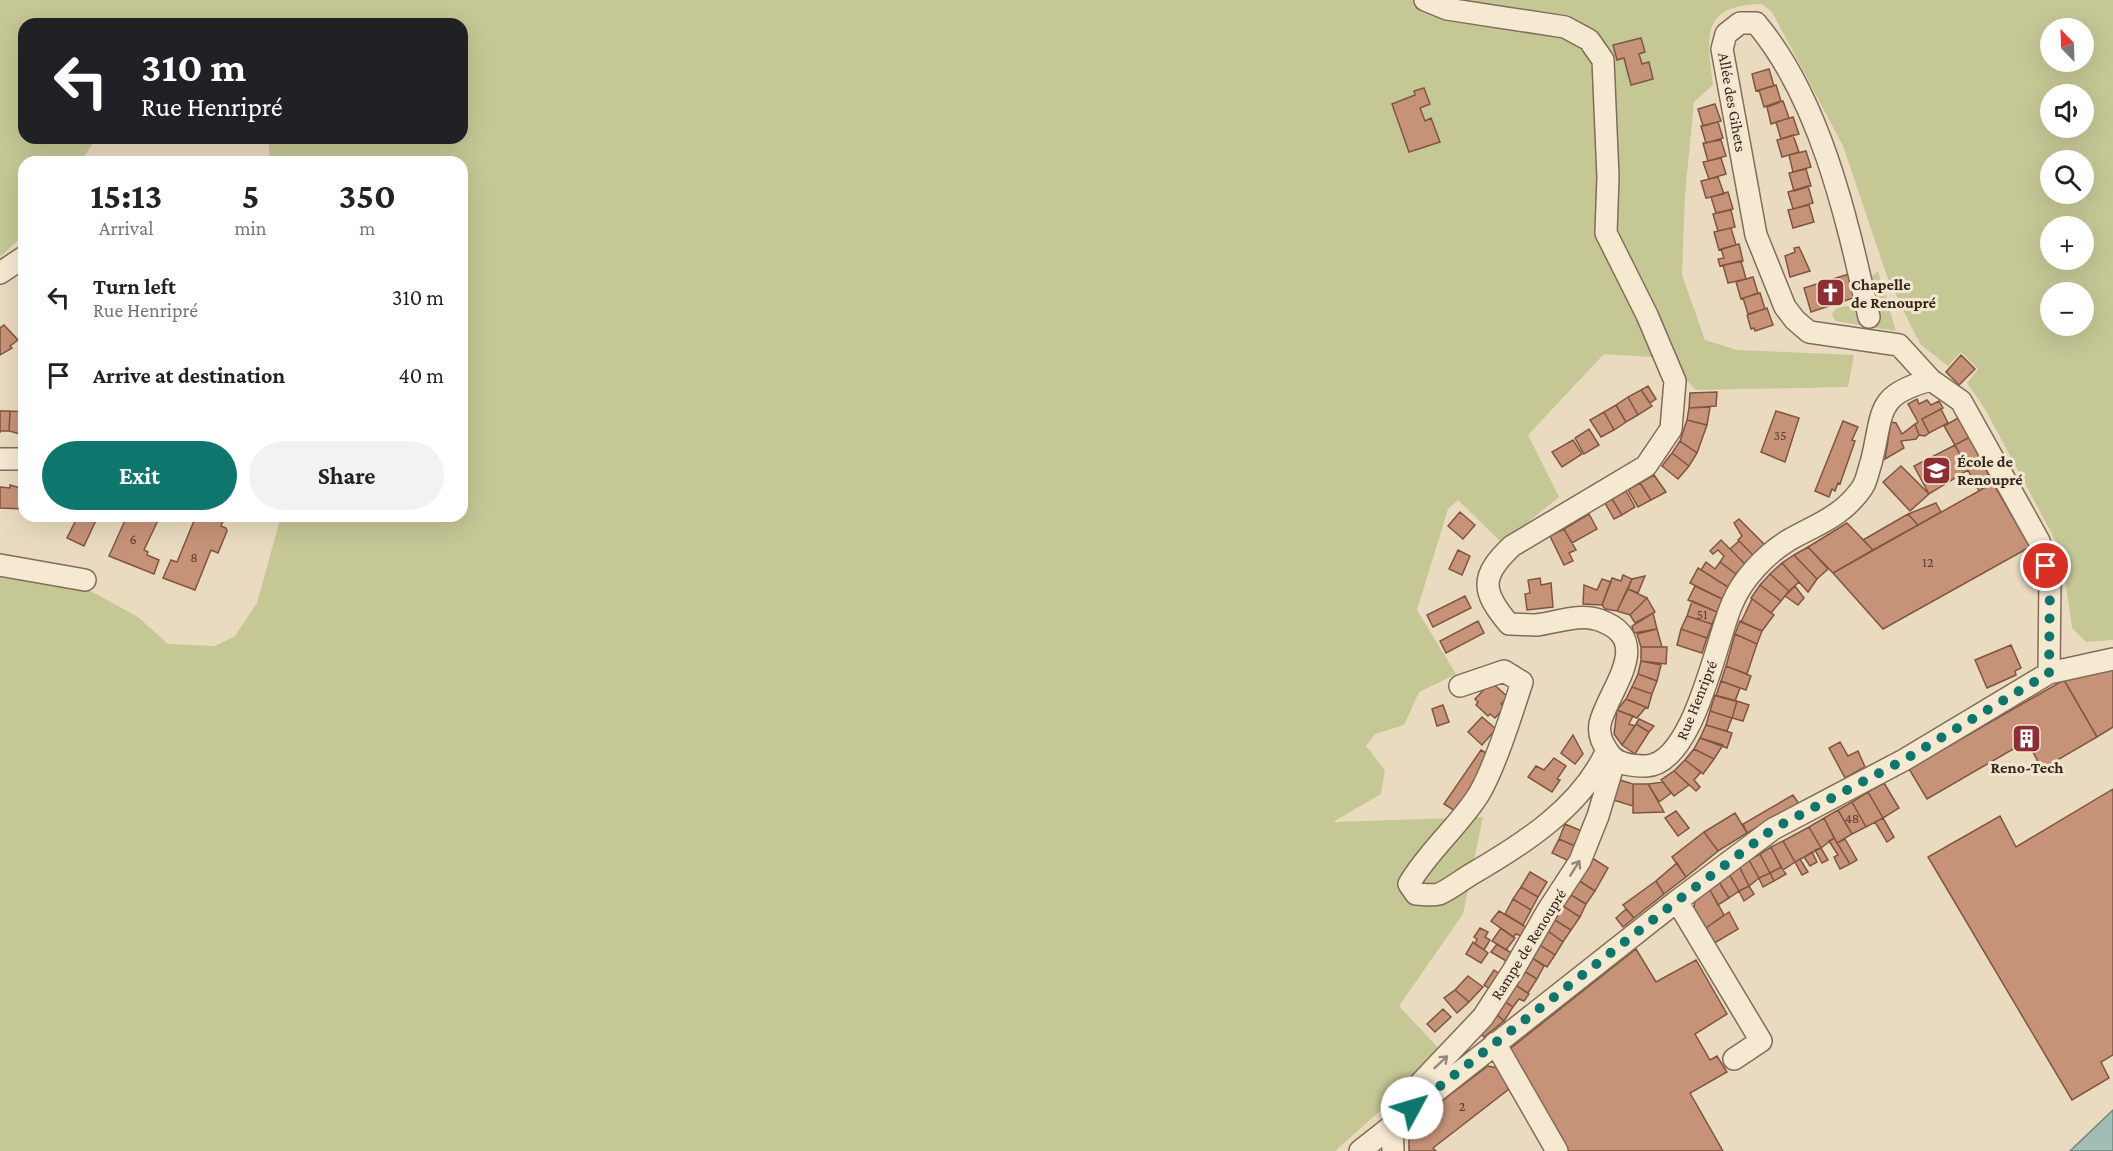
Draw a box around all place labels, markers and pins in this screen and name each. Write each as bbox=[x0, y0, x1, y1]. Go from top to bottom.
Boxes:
place label: Chapelle de Renoupré bbox=[1851, 276, 1937, 311]
church icon: Chapelle de Renoupré bbox=[1814, 277, 1846, 309]
place label: École de Renoupré bbox=[1957, 453, 2023, 488]
school or university icon: École de Renoupré bbox=[1920, 454, 1952, 486]
pin bbox=[2020, 540, 2071, 591]
building icon: Reno-Tech bbox=[2011, 723, 2043, 755]
place label: Reno-Tech bbox=[1991, 759, 2063, 776]

